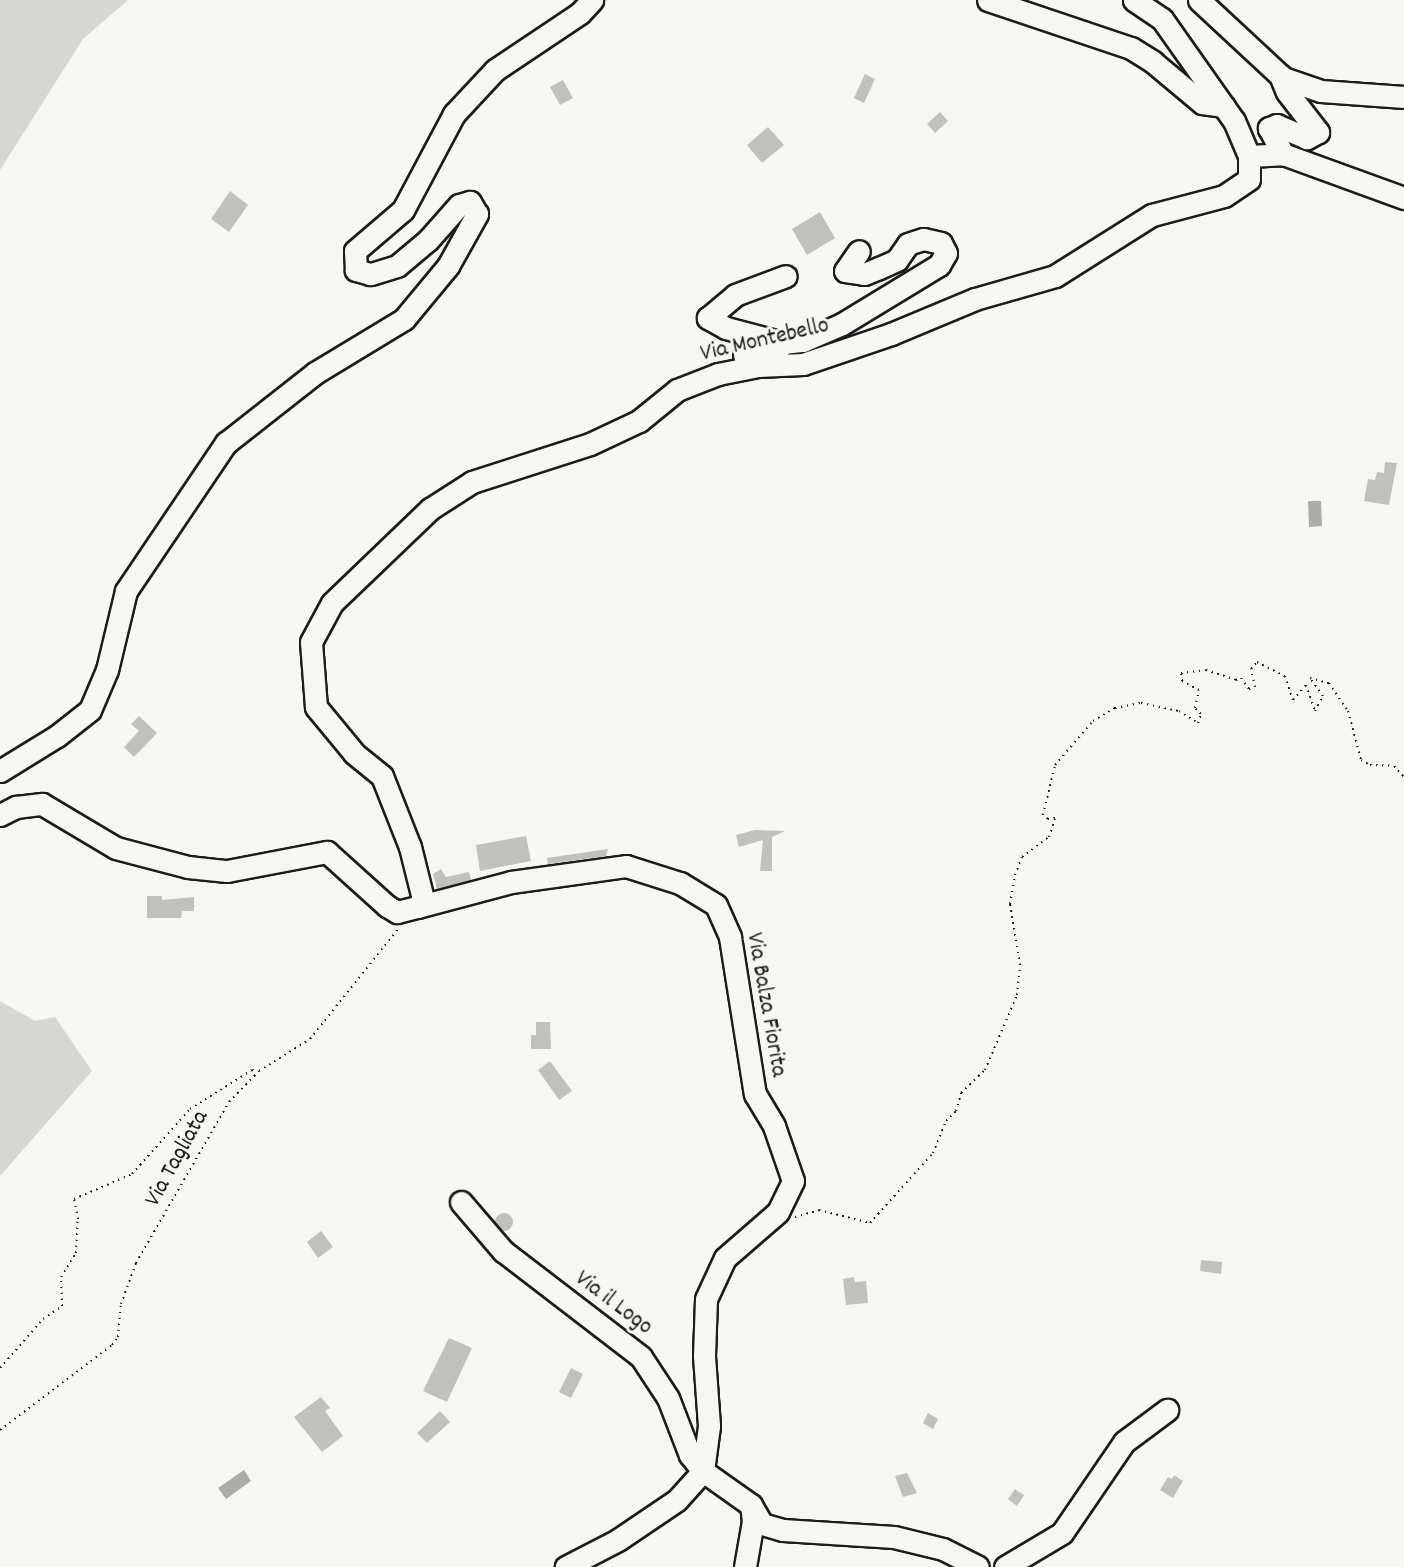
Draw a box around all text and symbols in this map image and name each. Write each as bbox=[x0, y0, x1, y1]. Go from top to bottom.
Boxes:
street label: Via Montebello bbox=[698, 312, 832, 370]
street label: Via Balza Fiorita bbox=[738, 931, 792, 1079]
street label: Via Tagliata bbox=[140, 1106, 216, 1212]
street label: Via il Logo bbox=[568, 1265, 658, 1343]

